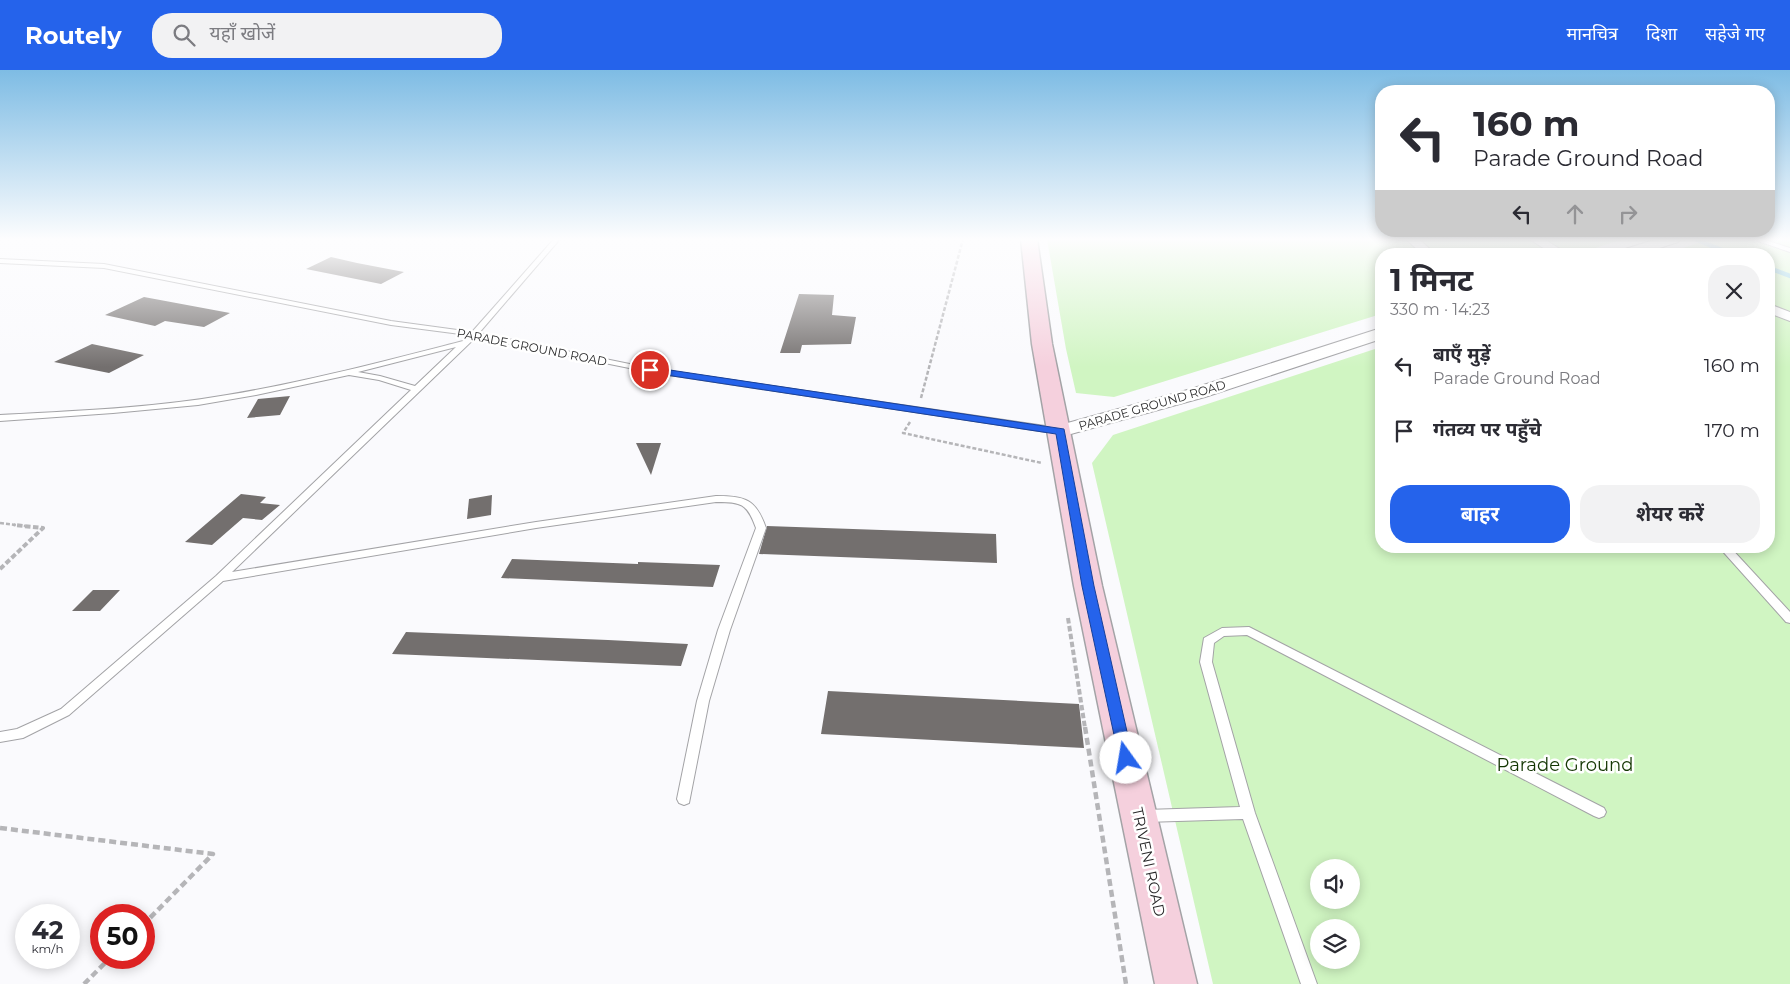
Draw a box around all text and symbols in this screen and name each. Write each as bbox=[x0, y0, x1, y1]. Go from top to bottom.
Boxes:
search box bbox=[152, 13, 502, 58]
text: Routely bbox=[25, 21, 122, 50]
icon: search bbox=[170, 21, 198, 49]
text: यहाँ खोजें bbox=[210, 22, 275, 45]
text: मानचित्र bbox=[1567, 23, 1618, 45]
text: दिशा bbox=[1646, 23, 1677, 45]
text: सहेजे गए bbox=[1705, 23, 1765, 45]
text: 160 m bbox=[1473, 102, 1579, 145]
icon: left bbox=[1390, 105, 1455, 170]
text: Parade Ground Road bbox=[1473, 145, 1704, 172]
icon: left bbox=[1508, 200, 1536, 228]
icon: ahead bbox=[1561, 200, 1589, 228]
icon: right bbox=[1614, 200, 1642, 228]
text: 1 मिनट bbox=[1390, 262, 1473, 299]
button: close bbox=[1708, 265, 1760, 317]
text: 330 m · 14:23 bbox=[1390, 300, 1490, 319]
street label: PARADE GROUND ROAD bbox=[456, 325, 608, 369]
text: बाएँ मुड़ें bbox=[1433, 343, 1490, 366]
pin bbox=[629, 349, 671, 391]
icon: left bbox=[1390, 352, 1418, 380]
text: 160 m bbox=[1704, 354, 1760, 377]
icon: arrive bbox=[636, 356, 664, 384]
text: Parade Ground Road bbox=[1433, 369, 1601, 388]
street label: PARADE GROUND ROAD bbox=[1077, 377, 1227, 433]
icon: arrive bbox=[1390, 417, 1418, 445]
text: गंतव्य पर पहुँचे bbox=[1433, 418, 1541, 441]
text: 170 m bbox=[1705, 419, 1760, 442]
button: बाहर bbox=[1390, 485, 1570, 543]
button: शेयर करें bbox=[1580, 485, 1760, 543]
position arrow bbox=[1099, 731, 1151, 783]
park label: Parade Ground bbox=[1497, 754, 1633, 776]
street label: TRIVENI ROAD bbox=[1128, 806, 1170, 918]
map controls bbox=[1310, 859, 1360, 969]
button: sound bbox=[1310, 859, 1360, 909]
speed limit sign: 50 bbox=[90, 904, 155, 969]
text: 42 bbox=[32, 915, 63, 945]
button: layers bbox=[1310, 919, 1360, 969]
text: km/h bbox=[31, 941, 64, 956]

